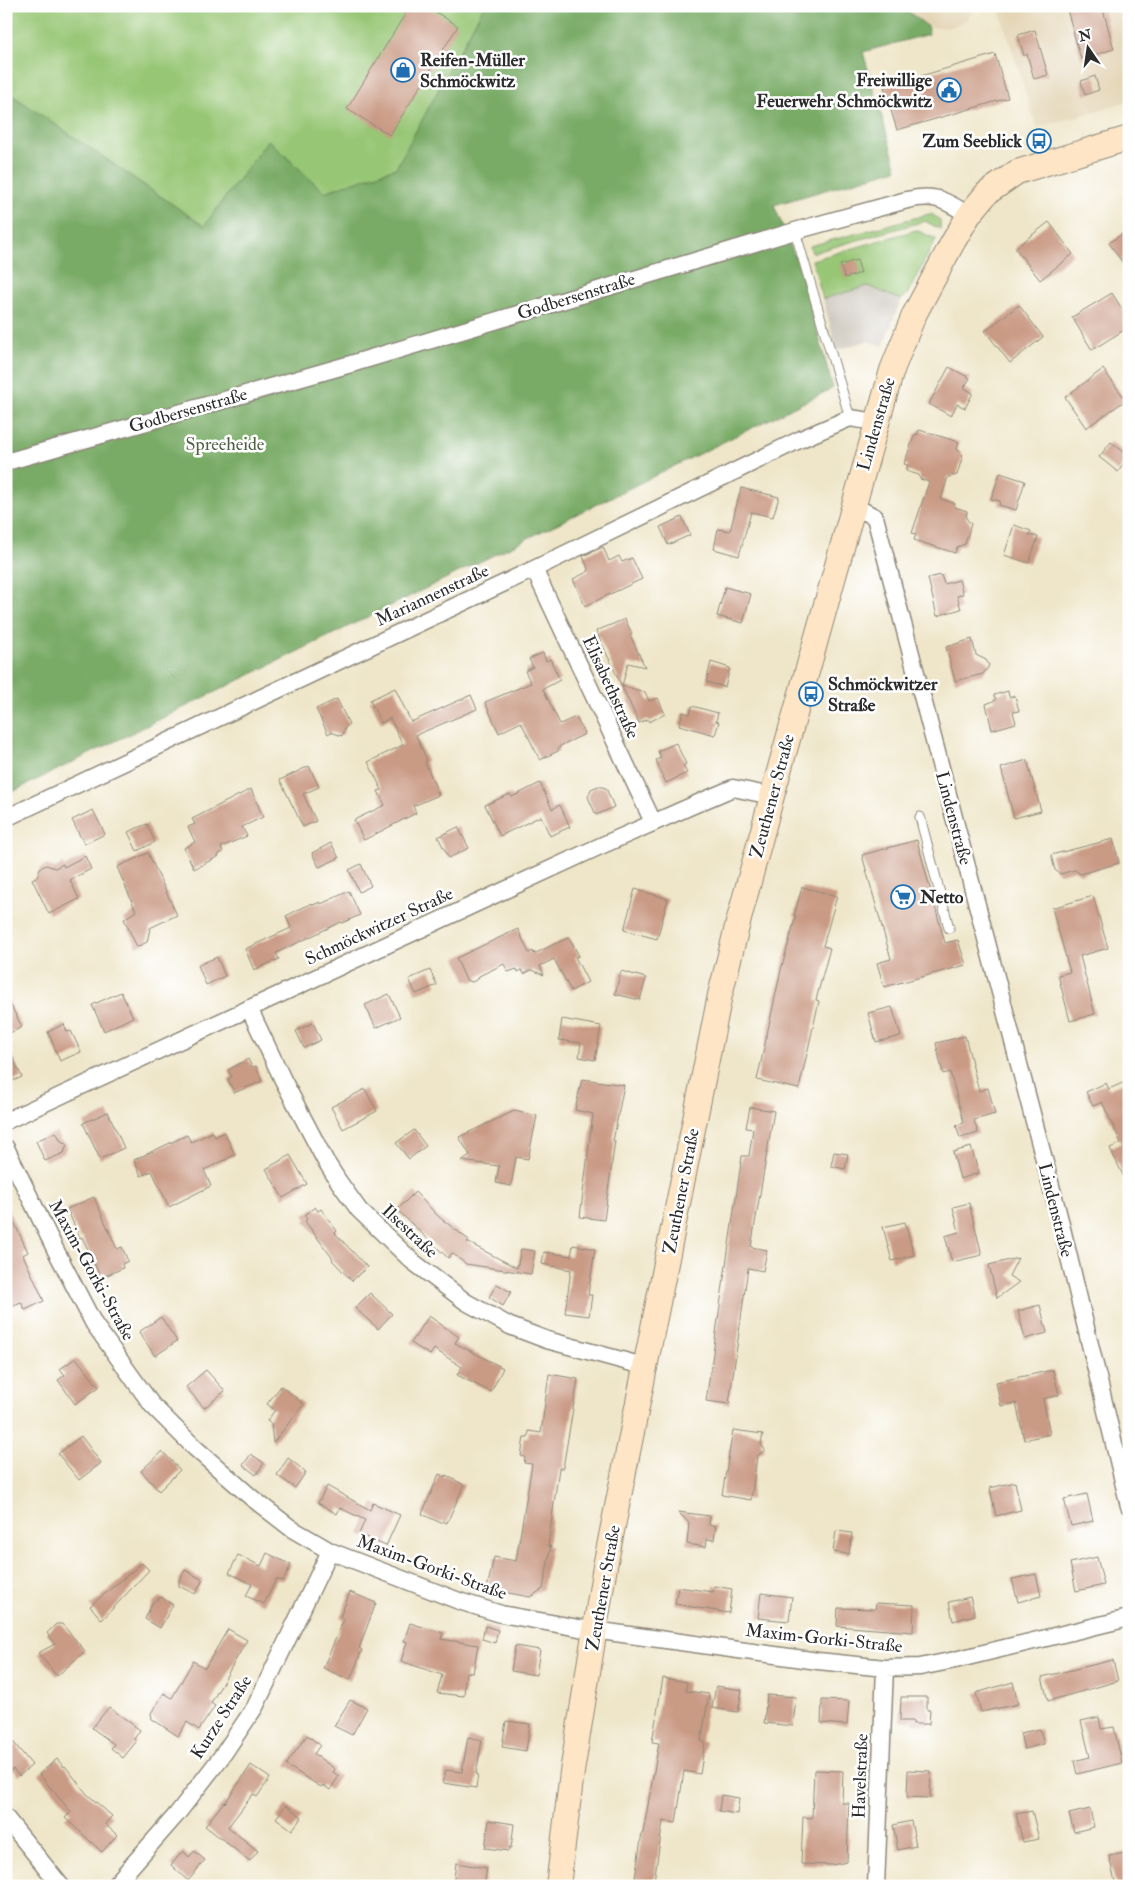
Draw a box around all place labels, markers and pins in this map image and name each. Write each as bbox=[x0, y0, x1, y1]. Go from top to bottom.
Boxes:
place label: Reifen-Müller Schmöckwitz bbox=[420, 49, 525, 93]
shop icon: Reifen-Müller Schmöckwitz bbox=[390, 57, 416, 83]
place label: Freiwillige Feuerwehr Schmöckwitz bbox=[756, 69, 932, 113]
public building icon: Freiwillige Feuerwehr Schmöckwitz bbox=[936, 77, 962, 103]
bus stop icon: Zum Seeblick bbox=[1026, 128, 1052, 154]
place label: Zum Seeblick bbox=[922, 130, 1022, 153]
place label: Schmöckwitzer Straße bbox=[828, 673, 938, 717]
bus stop icon: Schmöckwitzer Straße bbox=[798, 681, 824, 707]
supermarket icon: Netto bbox=[890, 884, 916, 910]
place label: Netto bbox=[919, 886, 964, 909]

